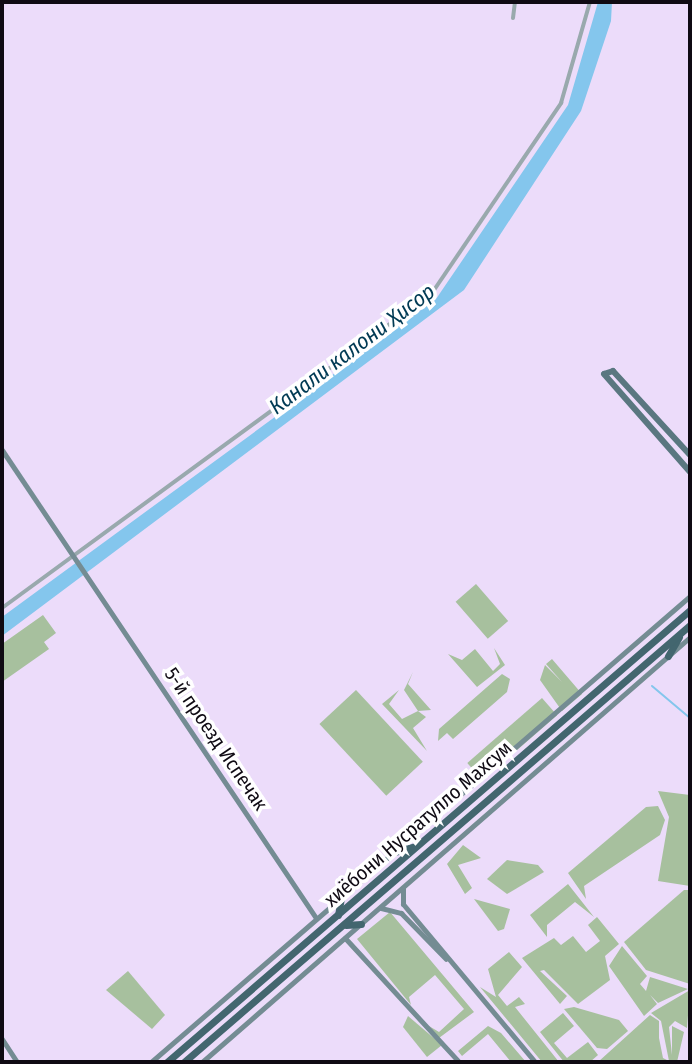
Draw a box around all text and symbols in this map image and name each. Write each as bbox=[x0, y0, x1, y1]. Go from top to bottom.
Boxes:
water label: Канали калони Ҳисор bbox=[264, 278, 440, 420]
street label: 5-й проезд Испечак bbox=[159, 663, 273, 815]
street label: хиёбони Нусратулло Махсум bbox=[319, 736, 517, 912]

